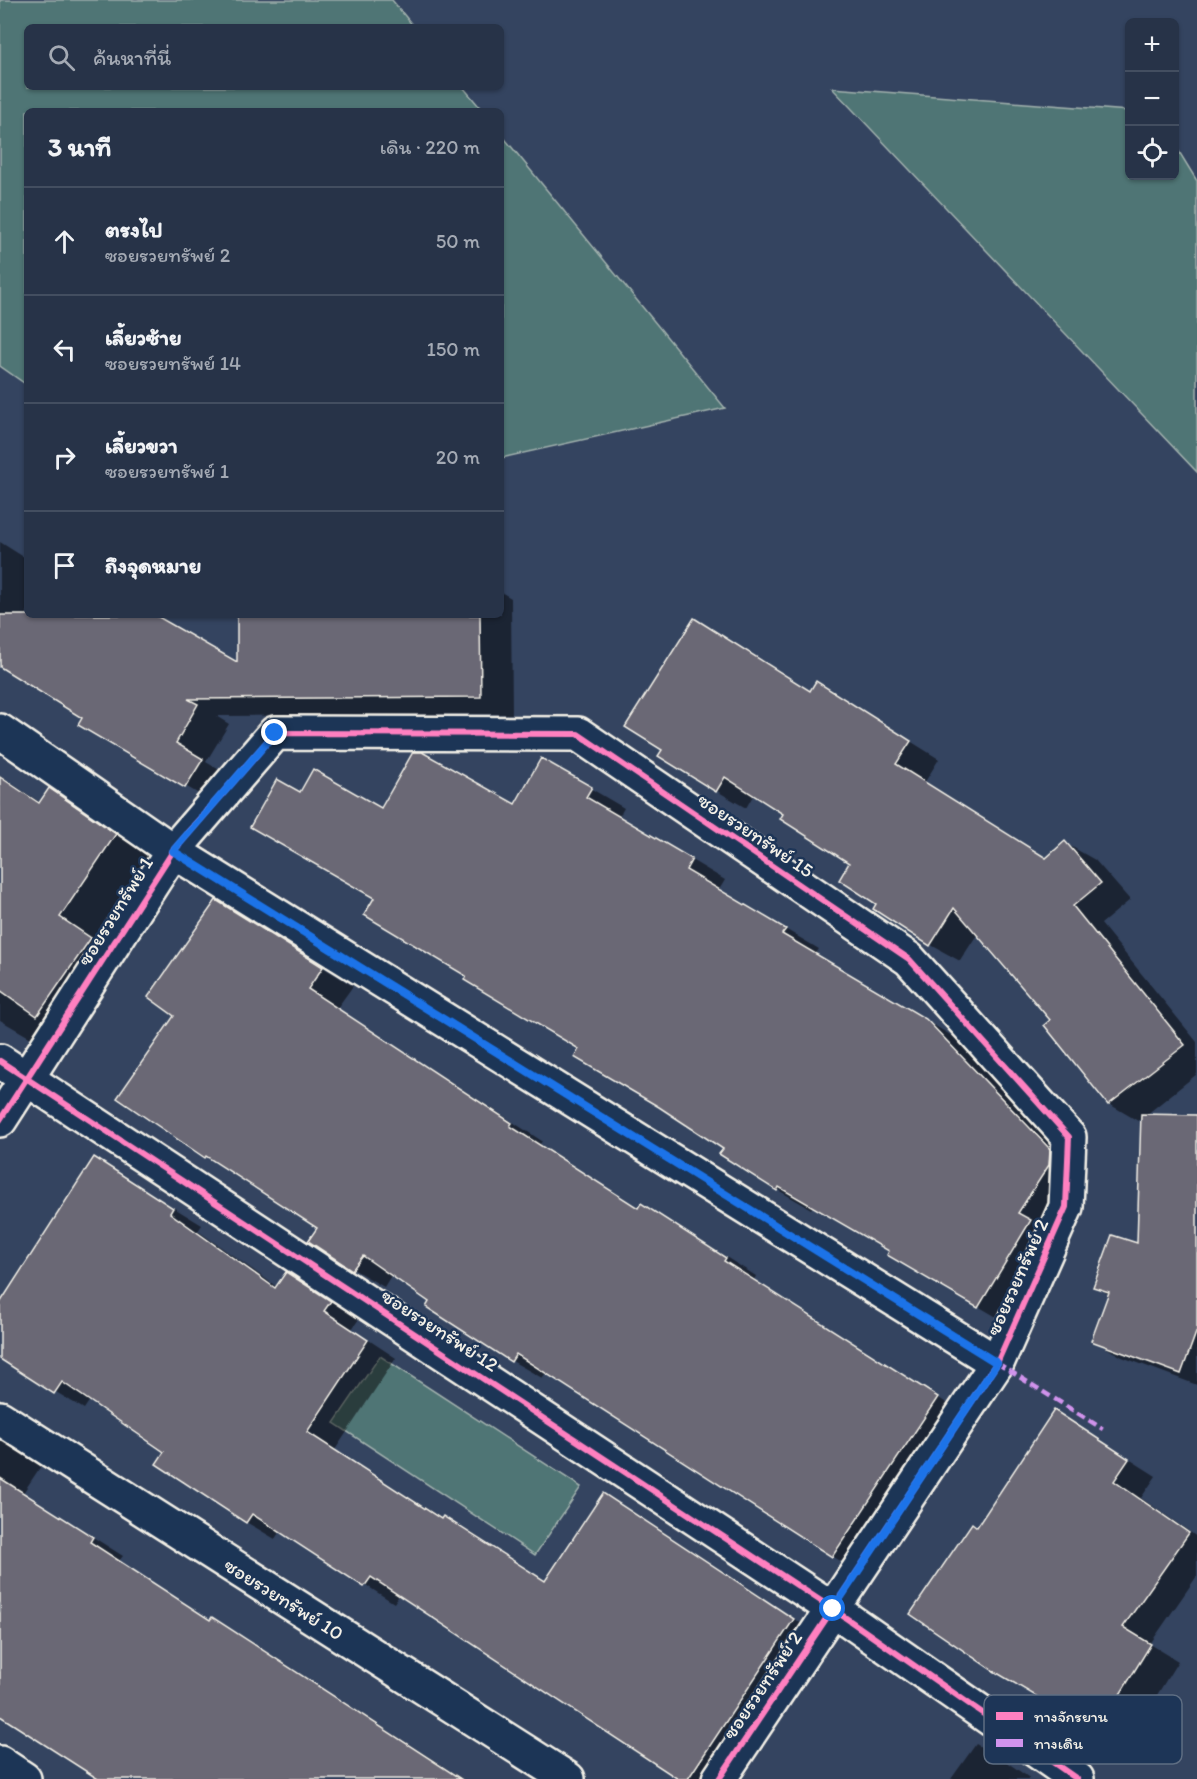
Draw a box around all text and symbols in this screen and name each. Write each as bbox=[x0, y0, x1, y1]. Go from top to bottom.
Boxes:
map controls bbox=[1125, 18, 1179, 180]
button: + bbox=[1125, 18, 1179, 72]
search box bbox=[24, 24, 504, 90]
icon: search bbox=[45, 41, 78, 74]
text: ค้นหาที่นี่ bbox=[93, 44, 171, 71]
button: − bbox=[1125, 72, 1179, 126]
button: locate bbox=[1125, 126, 1179, 180]
text: 3 นาที bbox=[48, 131, 111, 163]
text: เดิน · 220 m bbox=[380, 135, 480, 159]
text: ตรงไป bbox=[105, 216, 163, 243]
icon: ahead bbox=[48, 225, 81, 258]
text: 50 m bbox=[436, 229, 480, 253]
text: ซอยรวยทรัพย์ 2 bbox=[105, 243, 230, 267]
text: เลี้ยวซ้าย bbox=[105, 324, 181, 351]
icon: left bbox=[48, 333, 81, 366]
text: 150 m bbox=[427, 337, 480, 361]
text: ซอยรวยทรัพย์ 14 bbox=[105, 351, 241, 375]
text: เลี้ยวขวา bbox=[105, 432, 178, 459]
icon: right bbox=[48, 441, 81, 474]
text: 20 m bbox=[436, 445, 480, 469]
text: ซอยรวยทรัพย์ 1 bbox=[105, 459, 229, 483]
icon: arrive bbox=[48, 549, 81, 582]
text: ถึงจุดหมาย bbox=[105, 552, 201, 579]
route end bbox=[261, 719, 287, 745]
street label: ซอยรวยทรัพย์ 15 bbox=[694, 787, 818, 883]
street label: ซอยรวยทรัพย์ 1 bbox=[72, 852, 158, 970]
street label: ซอยรวยทรัพย์ 2 bbox=[981, 1215, 1054, 1339]
street label: ซอยรวยทรัพย์ 12 bbox=[377, 1283, 503, 1377]
street label: ซอยรวยทรัพย์ 10 bbox=[220, 1553, 348, 1645]
route start bbox=[819, 1595, 845, 1621]
street label: ซอยรวยทรัพย์ 2 bbox=[717, 1626, 807, 1744]
legend bbox=[984, 1695, 1182, 1764]
text: ทางจักรยาน bbox=[1034, 1707, 1108, 1726]
text: ทางเดิน bbox=[1034, 1734, 1083, 1753]

